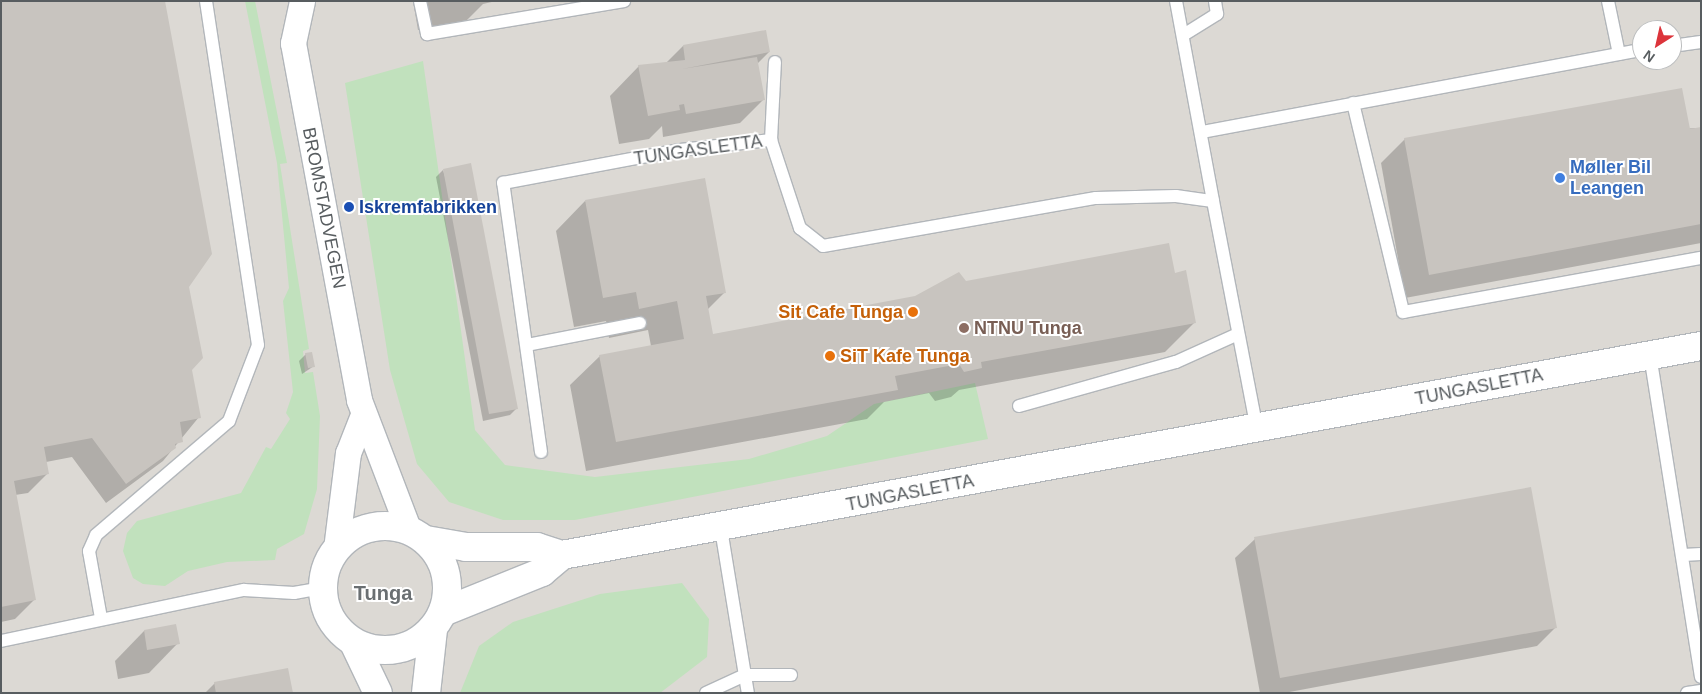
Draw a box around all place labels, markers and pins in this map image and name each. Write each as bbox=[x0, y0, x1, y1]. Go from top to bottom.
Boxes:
place label: Møller Bil Leangen bbox=[1570, 157, 1651, 200]
marker: Møller Bil Leangen bbox=[1554, 172, 1566, 184]
place label: Iskremfabrikken bbox=[359, 196, 497, 218]
marker: Iskremfabrikken bbox=[343, 201, 355, 213]
place label: Sit Cafe Tunga bbox=[778, 301, 903, 323]
marker: Sit Cafe Tunga bbox=[907, 306, 919, 318]
place label: NTNU Tunga bbox=[974, 317, 1082, 339]
marker: NTNU Tunga bbox=[958, 322, 970, 334]
place label: SiT Kafe Tunga bbox=[840, 345, 970, 367]
marker: SiT Kafe Tunga bbox=[824, 350, 836, 362]

